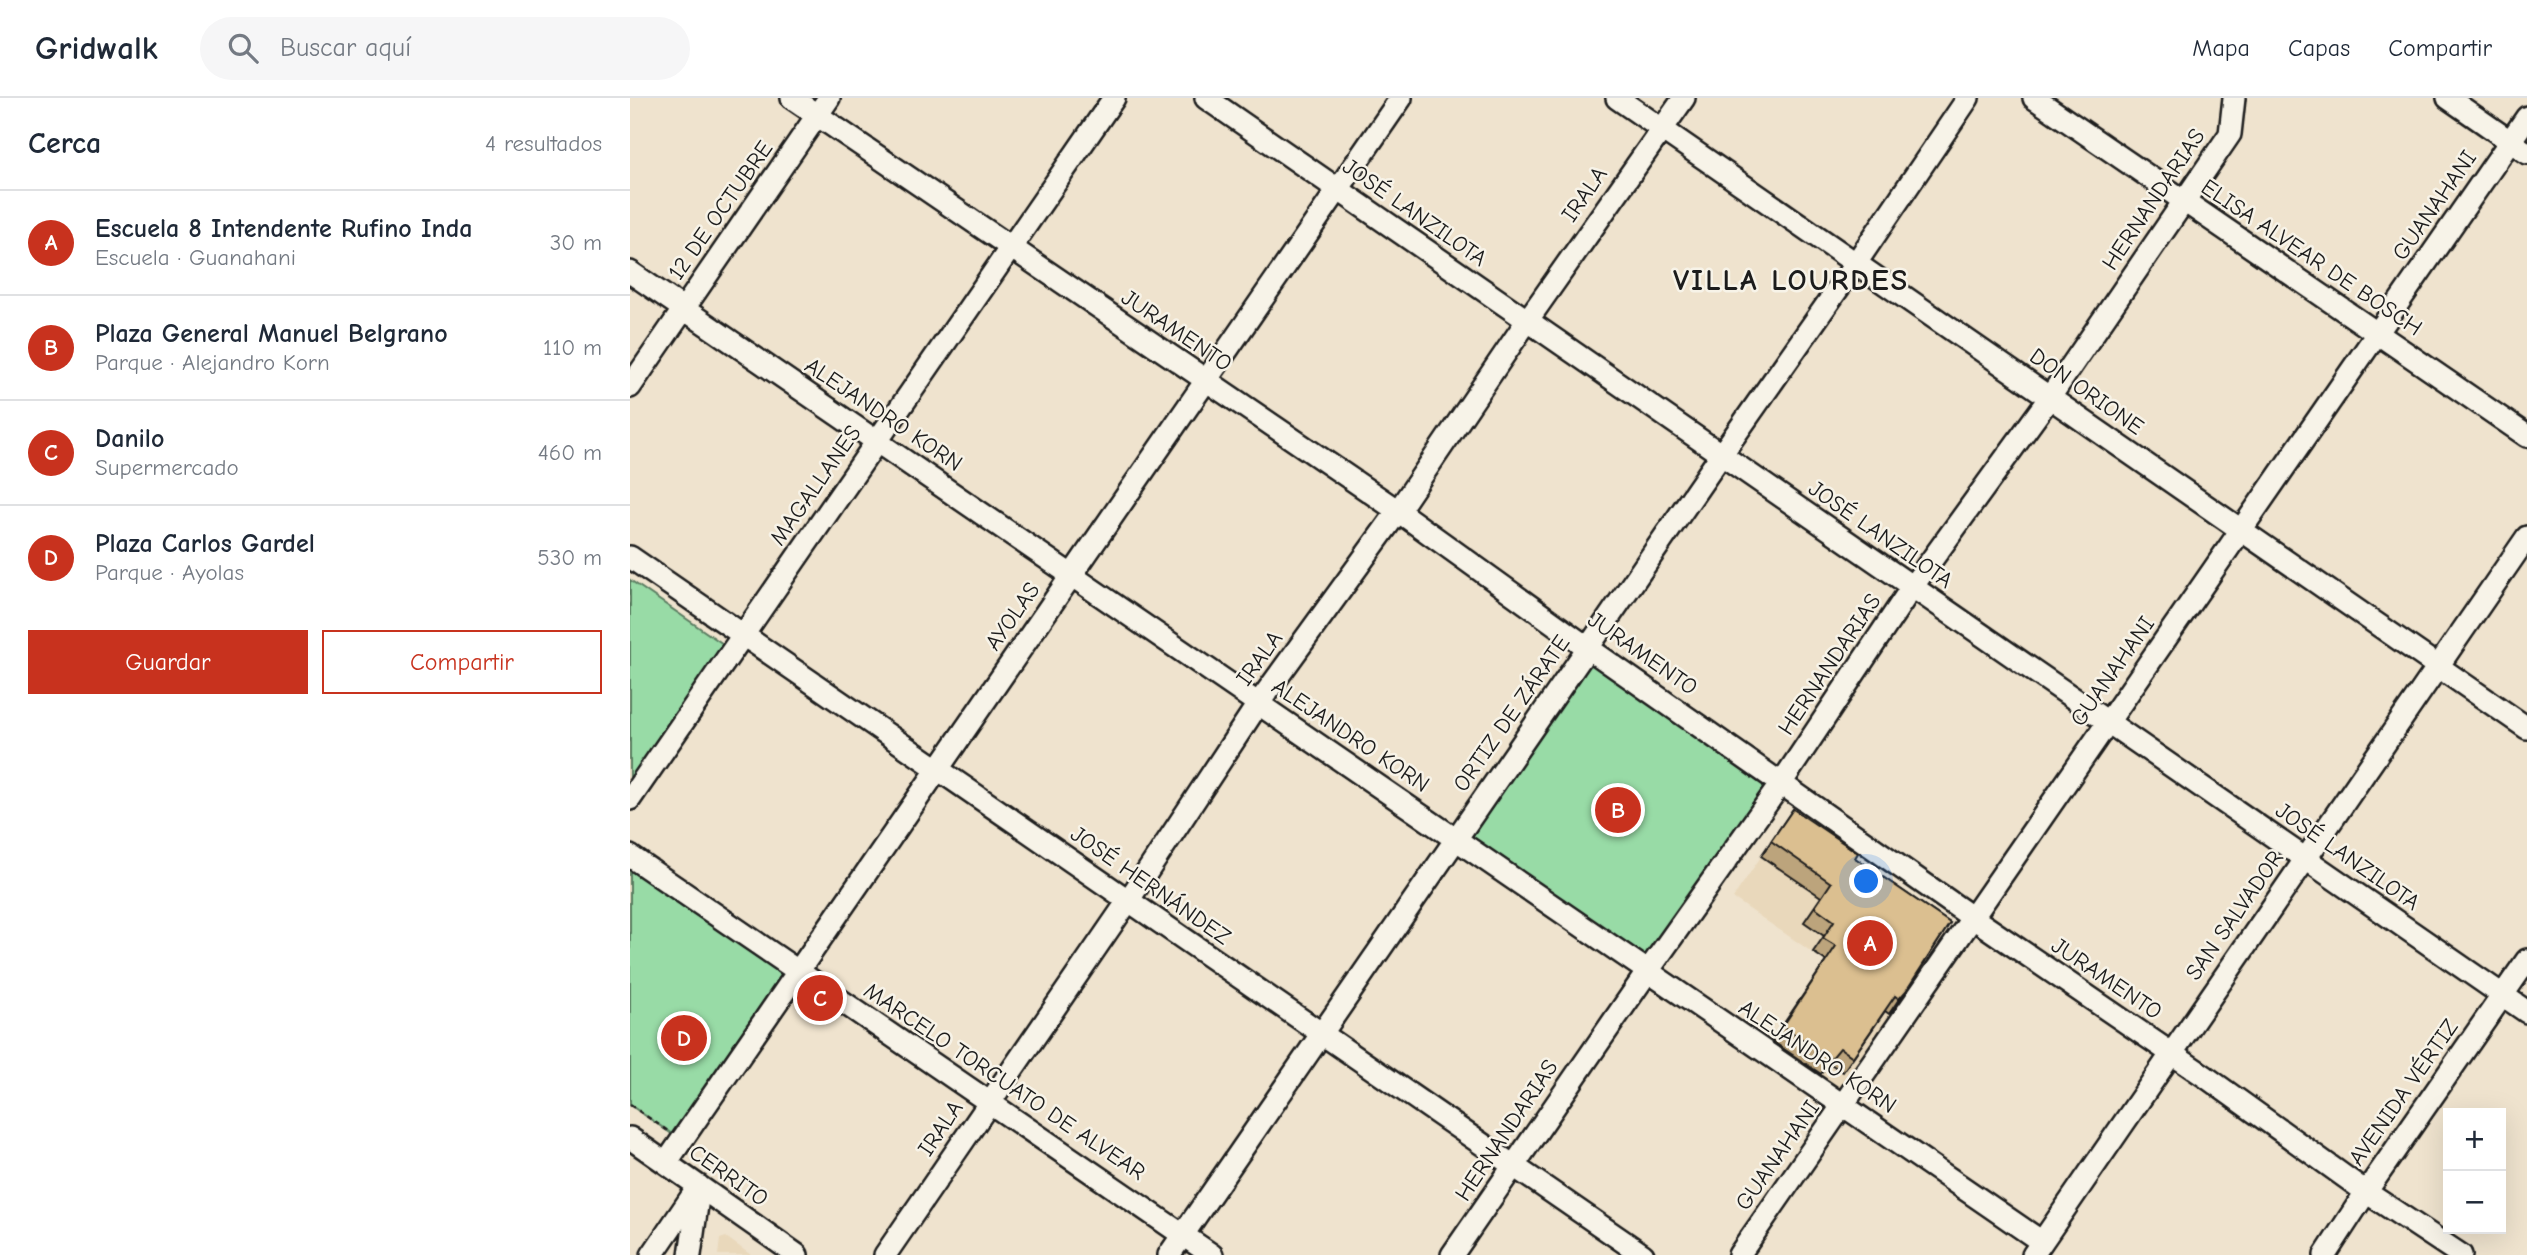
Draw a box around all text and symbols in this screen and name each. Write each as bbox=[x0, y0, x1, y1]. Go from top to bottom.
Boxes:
search box bbox=[200, 17, 690, 80]
text: Gridwalk bbox=[35, 29, 158, 67]
icon: search bbox=[224, 29, 262, 67]
text: Buscar aquí bbox=[280, 33, 411, 63]
text: Mapa bbox=[2192, 34, 2250, 62]
text: Capas bbox=[2288, 34, 2350, 62]
text: Compartir bbox=[2388, 34, 2492, 62]
street label: HERNANDARIAS bbox=[2096, 124, 2211, 275]
text: Cerca bbox=[28, 126, 101, 161]
text: 4 resultados bbox=[485, 130, 602, 157]
street label: 12 DE OCTUBRE bbox=[662, 135, 778, 285]
street label: GUANAHANI bbox=[2387, 145, 2482, 265]
street label: JOSÉ LANZILOTA bbox=[1337, 153, 1492, 272]
street label: IRALA bbox=[1556, 162, 1613, 227]
street label: ELISA ALVEAR DE BOSCH bbox=[2196, 173, 2427, 342]
text: Escuela 8 Intendente Rufino Inda bbox=[95, 214, 472, 244]
text: A bbox=[45, 229, 57, 256]
text: 30 m bbox=[550, 229, 602, 256]
text: Escuela · Guanahani bbox=[95, 244, 296, 271]
district label: VILLA LOURDES bbox=[1673, 263, 1909, 298]
street label: JURAMENTO bbox=[1116, 284, 1237, 377]
text: Plaza General Manuel Belgrano bbox=[95, 319, 448, 349]
text: B bbox=[44, 334, 58, 361]
text: 110 m bbox=[543, 334, 602, 361]
street label: DON ORIONE bbox=[2025, 342, 2149, 441]
text: Parque · Alejandro Korn bbox=[95, 349, 330, 376]
street label: ALEJANDRO KORN bbox=[800, 352, 968, 477]
street label: MAGALLANES bbox=[764, 420, 867, 551]
text: Danilo bbox=[95, 424, 164, 454]
text: C bbox=[44, 439, 58, 466]
text: 460 m bbox=[538, 439, 602, 466]
text: Supermercado bbox=[95, 454, 239, 481]
street label: JOSÉ LANZILOTA bbox=[1803, 475, 1958, 594]
text: Plaza Carlos Gardel bbox=[95, 529, 315, 559]
text: D bbox=[44, 544, 58, 571]
text: 530 m bbox=[537, 544, 602, 571]
text: Parque · Ayolas bbox=[95, 559, 244, 586]
street label: AYOLAS bbox=[979, 577, 1046, 656]
street label: HERNANDARIAS bbox=[1772, 589, 1887, 740]
street label: JURAMENTO bbox=[1583, 606, 1703, 701]
street label: GUANAHANI bbox=[2065, 611, 2160, 731]
street label: IRALA bbox=[1231, 626, 1288, 691]
button: Guardar bbox=[28, 630, 308, 694]
button: Compartir bbox=[322, 630, 602, 694]
street label: ORTIZ DE ZÁRATE bbox=[1447, 630, 1575, 797]
street label: ALEJANDRO KORN bbox=[1267, 673, 1435, 798]
pin: B bbox=[1595, 784, 1641, 836]
street label: JOSÉ LANZILOTA bbox=[2270, 797, 2425, 916]
street label: JOSÉ HERNÁNDEZ bbox=[1066, 820, 1236, 951]
street label: SAN SALVADOR bbox=[2180, 845, 2289, 985]
your location bbox=[1849, 864, 1883, 898]
pin: A bbox=[1847, 917, 1893, 969]
street label: JURAMENTO bbox=[2046, 932, 2167, 1025]
pin: C bbox=[797, 972, 843, 1024]
street label: MARCELO TORCUATO DE ALVEAR bbox=[859, 977, 1151, 1186]
street label: ALEJANDRO KORN bbox=[1734, 994, 1902, 1119]
pin: D bbox=[661, 1012, 707, 1064]
street label: AVENIDA VÉRTIZ bbox=[2343, 1014, 2464, 1171]
street label: HERNANDARIAS bbox=[1449, 1055, 1564, 1206]
street label: IRALA bbox=[912, 1095, 969, 1161]
street label: GUANAHANI bbox=[1730, 1095, 1825, 1215]
map controls bbox=[2443, 1108, 2506, 1234]
button: + bbox=[2443, 1108, 2506, 1171]
street label: CERRITO bbox=[684, 1139, 773, 1212]
button: − bbox=[2443, 1171, 2506, 1234]

